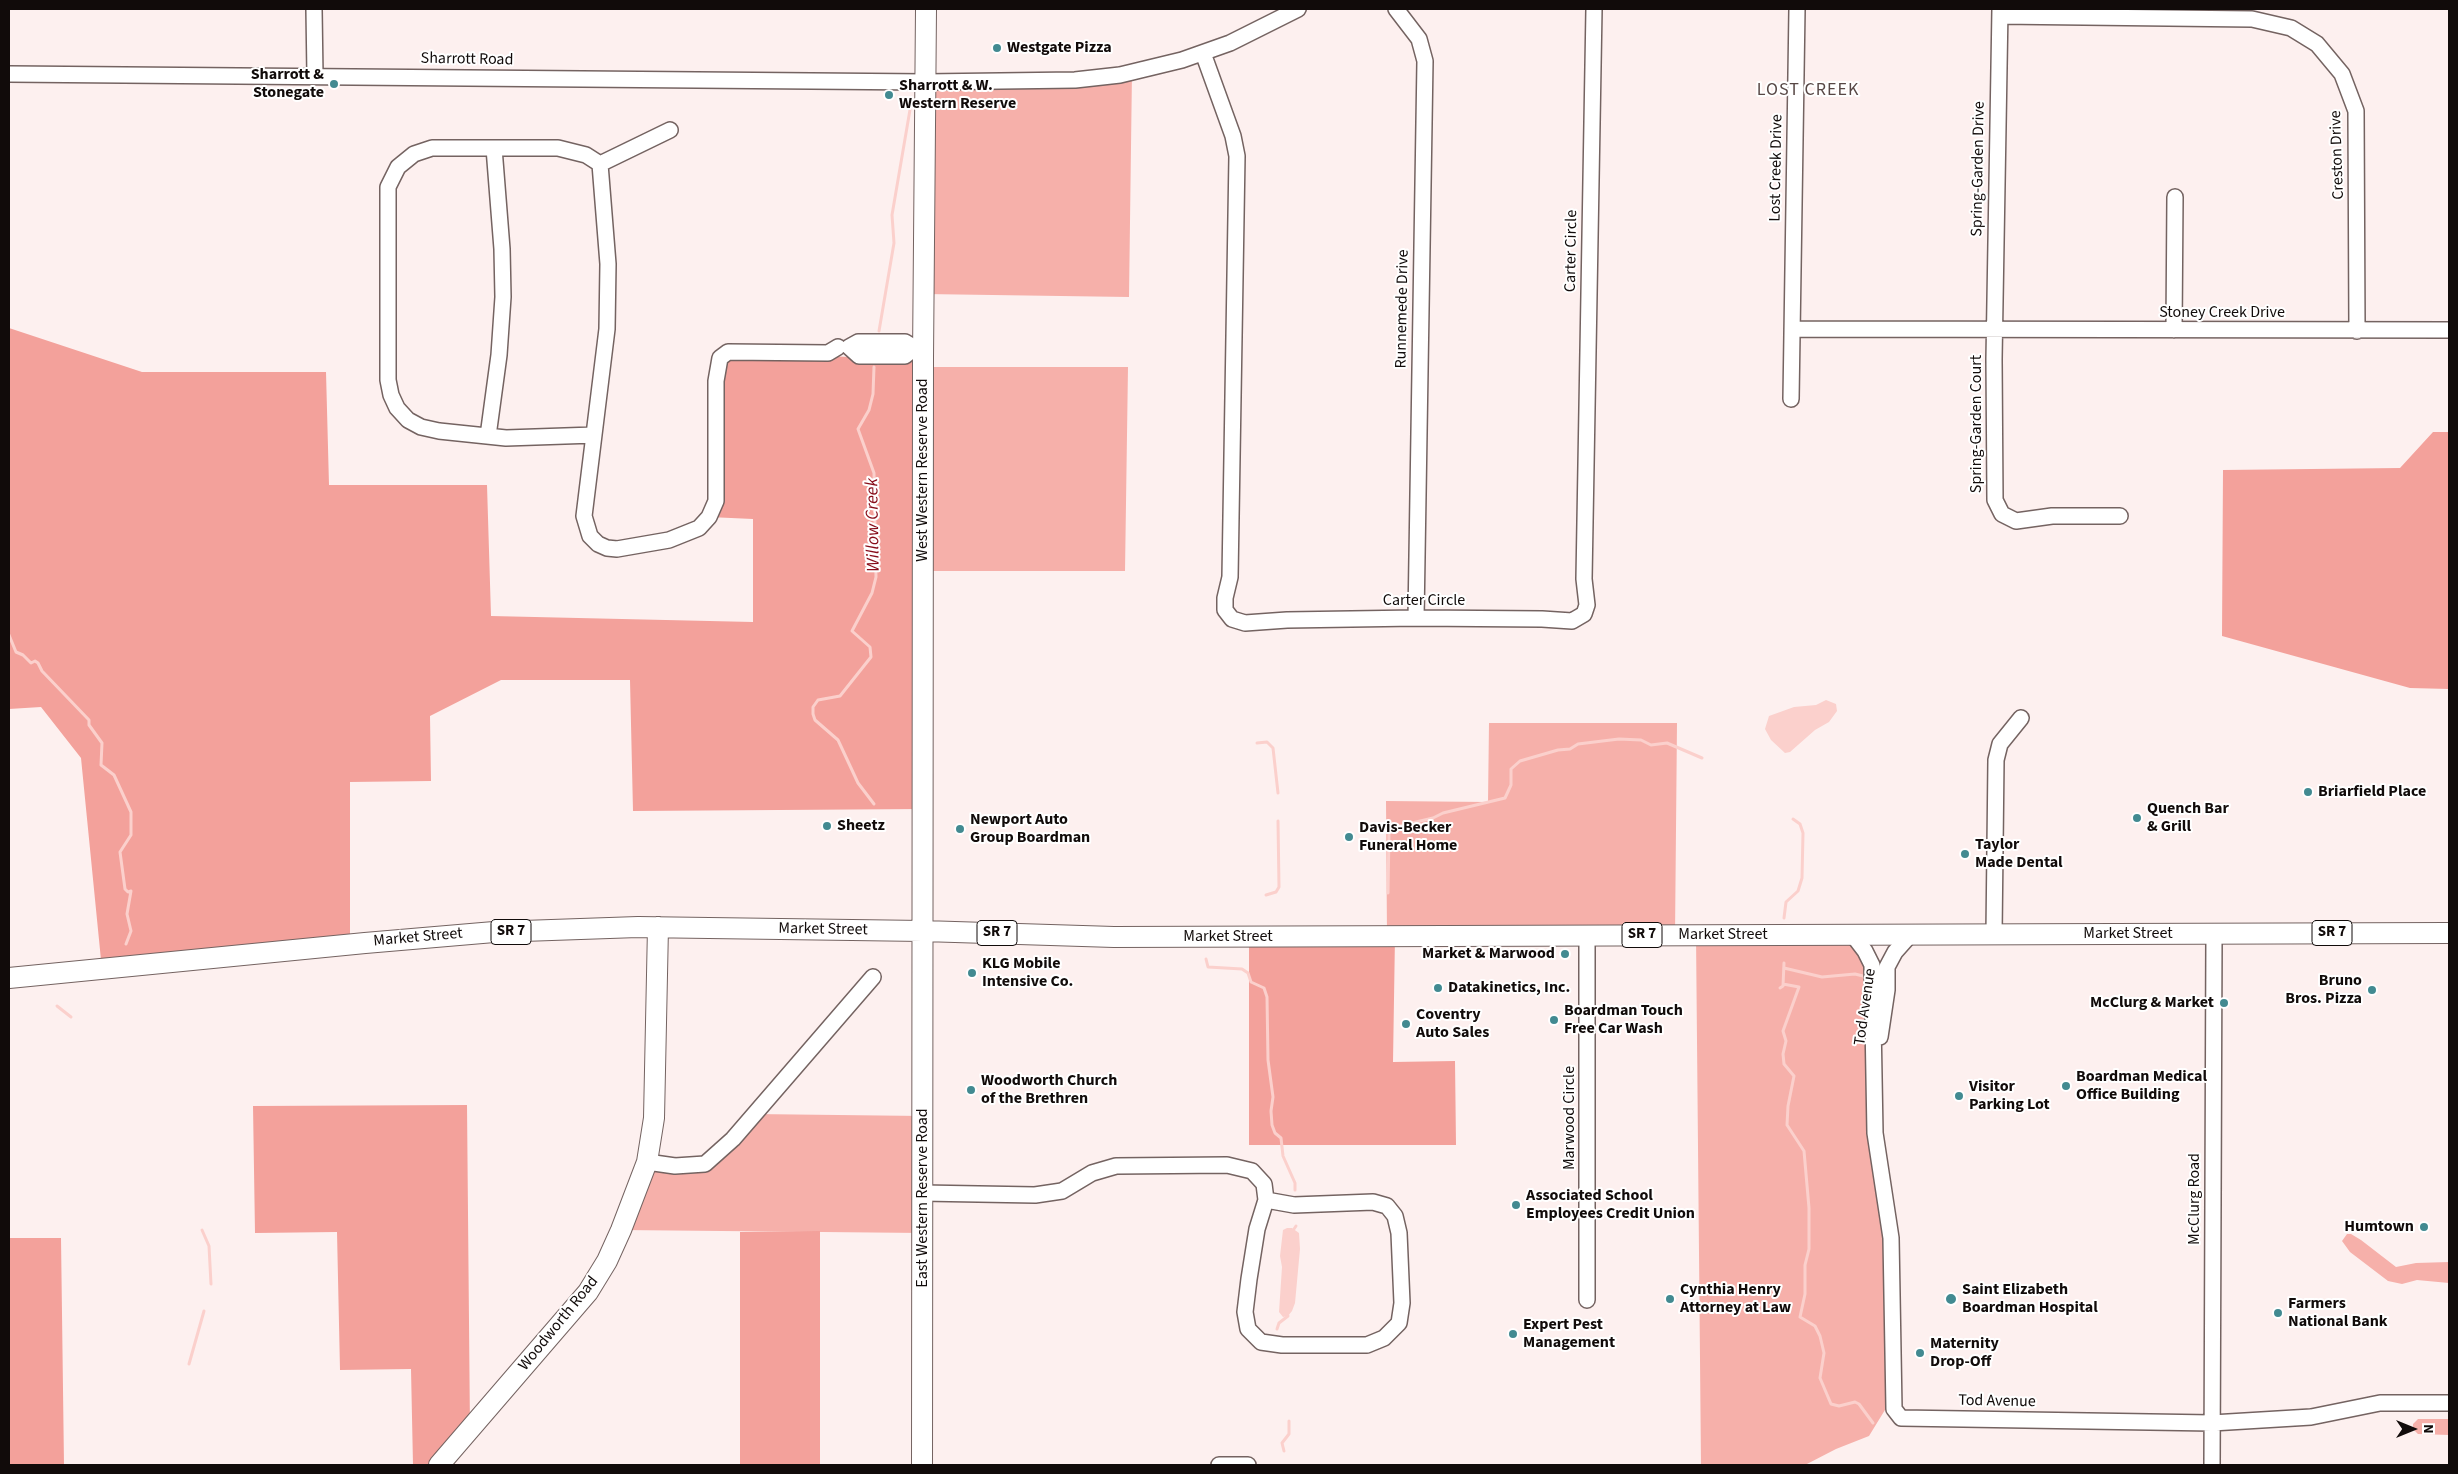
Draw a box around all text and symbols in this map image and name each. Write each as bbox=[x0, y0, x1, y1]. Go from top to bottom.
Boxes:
place label: Westgate Pizza bbox=[1007, 38, 1112, 58]
marker: Westgate Pizza bbox=[991, 42, 1003, 54]
street label: Sharrott Road bbox=[420, 50, 514, 70]
place label: Sharrott & Stonegate bbox=[251, 65, 324, 103]
place label: Sharrott & W. Western Reserve bbox=[899, 76, 1016, 114]
marker: Sharrott & Stonegate bbox=[328, 78, 340, 90]
district label: LOST CREEK bbox=[1755, 80, 1861, 102]
marker: Sharrott & W. Western Reserve bbox=[883, 89, 895, 101]
street label: Spring-Garden Drive bbox=[1968, 101, 1990, 237]
street label: Creston Drive bbox=[2327, 110, 2349, 200]
street label: Lost Creek Drive bbox=[1766, 114, 1788, 222]
street label: Carter Circle bbox=[1562, 210, 1582, 292]
street label: Runnemede Drive bbox=[1392, 249, 1414, 369]
street label: Stoney Creek Drive bbox=[2159, 303, 2285, 323]
street label: Spring-Garden Court bbox=[1967, 355, 1987, 493]
street label: West Western Reserve Road bbox=[913, 378, 933, 562]
water label: Willow Creek bbox=[862, 478, 886, 572]
street label: Carter Circle bbox=[1383, 591, 1465, 611]
place label: Briarfield Place bbox=[2318, 782, 2426, 802]
marker: Briarfield Place bbox=[2302, 786, 2314, 798]
place label: Quench Bar & Grill bbox=[2147, 799, 2229, 837]
place label: Newport Auto Group Boardman bbox=[970, 810, 1090, 848]
marker: Quench Bar & Grill bbox=[2131, 812, 2143, 824]
place label: Sheetz bbox=[837, 816, 885, 836]
place label: Davis-Becker Funeral Home bbox=[1359, 818, 1457, 856]
marker: Sheetz bbox=[821, 820, 833, 832]
marker: Newport Auto Group Boardman bbox=[954, 823, 966, 835]
marker: Davis-Becker Funeral Home bbox=[1343, 831, 1355, 843]
place label: Taylor Made Dental bbox=[1975, 835, 2063, 873]
marker: Taylor Made Dental bbox=[1959, 848, 1971, 860]
road number: SR 7 bbox=[491, 920, 531, 944]
street label: Market Street bbox=[778, 920, 868, 940]
road number: SR 7 bbox=[977, 920, 1017, 946]
road number: SR 7 bbox=[2312, 920, 2352, 946]
road number: SR 7 bbox=[1622, 922, 1662, 948]
street label: Market Street bbox=[2083, 924, 2173, 944]
street label: Market Street bbox=[373, 925, 463, 951]
street label: Market Street bbox=[1678, 925, 1768, 945]
street label: Market Street bbox=[1183, 927, 1273, 947]
place label: Market & Marwood bbox=[1422, 944, 1555, 964]
marker: Market & Marwood bbox=[1559, 948, 1571, 960]
place label: KLG Mobile Intensive Co. bbox=[982, 954, 1073, 992]
marker: KLG Mobile Intensive Co. bbox=[966, 967, 978, 979]
street label: Tod Avenue bbox=[1851, 967, 1881, 1047]
place label: Bruno Bros. Pizza bbox=[2285, 971, 2362, 1009]
place label: Datakinetics, Inc. bbox=[1448, 978, 1570, 998]
marker: Datakinetics, Inc. bbox=[1432, 982, 1444, 994]
marker: Bruno Bros. Pizza bbox=[2366, 984, 2378, 996]
place label: McClurg & Market bbox=[2090, 993, 2214, 1013]
marker: McClurg & Market bbox=[2218, 997, 2230, 1009]
place label: Boardman Touch Free Car Wash bbox=[1564, 1001, 1683, 1039]
place label: Coventry Auto Sales bbox=[1416, 1005, 1489, 1043]
marker: Boardman Touch Free Car Wash bbox=[1548, 1014, 1560, 1026]
marker: Coventry Auto Sales bbox=[1400, 1018, 1412, 1030]
street label: Marwood Circle bbox=[1560, 1066, 1580, 1170]
place label: Boardman Medical Office Building bbox=[2076, 1067, 2207, 1105]
place label: Woodworth Church of the Brethren bbox=[981, 1071, 1117, 1109]
place label: Visitor Parking Lot bbox=[1969, 1077, 2050, 1115]
marker: Boardman Medical Office Building bbox=[2060, 1080, 2072, 1092]
marker: Woodworth Church of the Brethren bbox=[965, 1084, 977, 1096]
marker: Visitor Parking Lot bbox=[1953, 1090, 1965, 1102]
street label: East Western Reserve Road bbox=[913, 1108, 933, 1288]
street label: McClurg Road bbox=[2185, 1153, 2205, 1245]
place label: Associated School Employees Credit Union bbox=[1526, 1186, 1695, 1224]
marker: Associated School Employees Credit Union bbox=[1510, 1199, 1522, 1211]
place label: Humtown bbox=[2344, 1217, 2414, 1237]
marker: Humtown bbox=[2418, 1221, 2430, 1233]
street label: Woodworth Road bbox=[515, 1273, 603, 1375]
place label: Cynthia Henry Attorney at Law bbox=[1680, 1280, 1791, 1318]
place label: Saint Elizabeth Boardman Hospital bbox=[1962, 1280, 2098, 1318]
marker: Saint Elizabeth Boardman Hospital bbox=[1944, 1292, 1958, 1306]
marker: Cynthia Henry Attorney at Law bbox=[1664, 1293, 1676, 1305]
place label: Farmers National Bank bbox=[2288, 1294, 2388, 1332]
marker: Farmers National Bank bbox=[2272, 1307, 2284, 1319]
place label: Expert Pest Management bbox=[1523, 1315, 1615, 1353]
marker: Expert Pest Management bbox=[1507, 1328, 1519, 1340]
place label: Maternity Drop-Off bbox=[1930, 1334, 1999, 1372]
marker: Maternity Drop-Off bbox=[1914, 1347, 1926, 1359]
street label: Tod Avenue bbox=[1958, 1392, 2036, 1412]
north arrow bbox=[2388, 1404, 2438, 1454]
text: N bbox=[2418, 1424, 2438, 1434]

